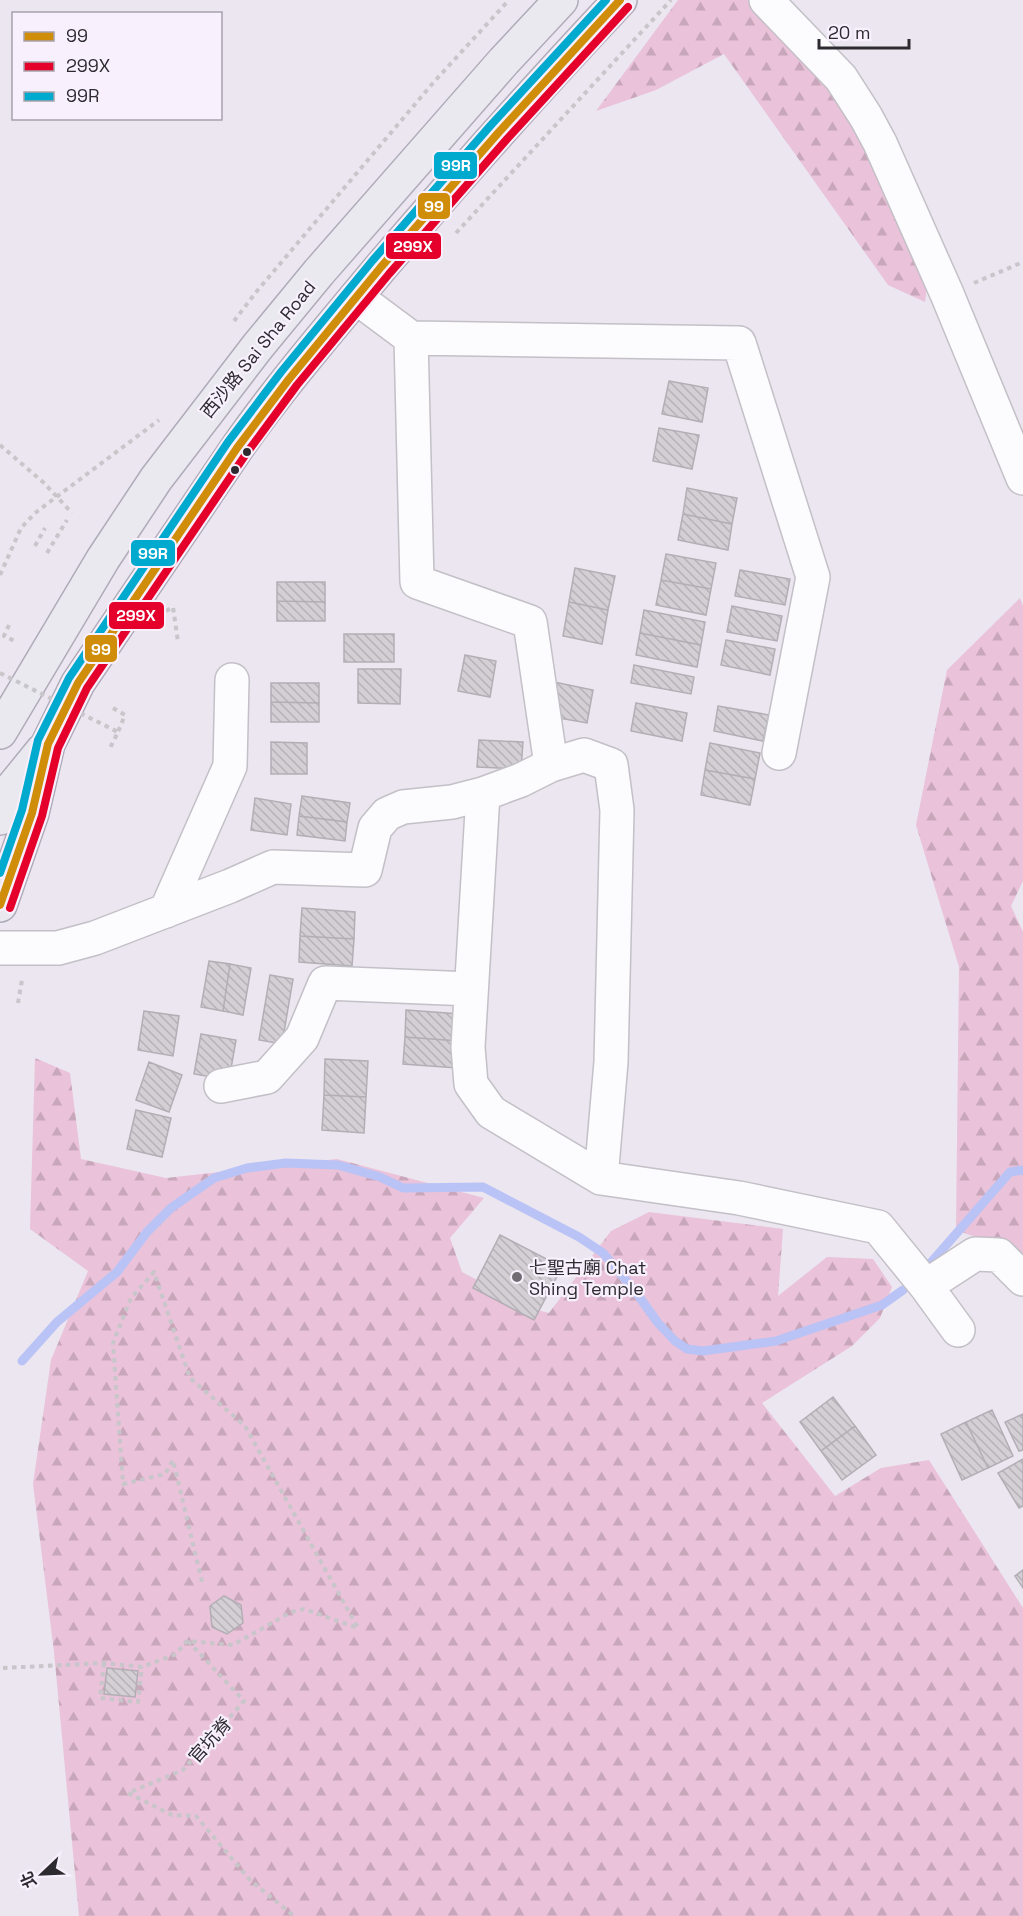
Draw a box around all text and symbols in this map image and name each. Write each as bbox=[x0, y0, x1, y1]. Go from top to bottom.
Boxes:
legend bbox=[12, 12, 222, 120]
scale bar bbox=[819, 12, 909, 50]
text: 20 m bbox=[828, 21, 871, 44]
text: 99 bbox=[66, 24, 88, 47]
text: 299X bbox=[66, 54, 110, 77]
text: 99R bbox=[66, 84, 99, 107]
line badge: 99R bbox=[433, 151, 478, 180]
text: 99R bbox=[441, 155, 471, 176]
line badge: 99 bbox=[417, 192, 451, 220]
text: 99 bbox=[424, 196, 444, 217]
line badge: 299X bbox=[385, 232, 442, 260]
text: 299X bbox=[393, 236, 433, 257]
street label: 西沙路 Sai Sha Road bbox=[195, 276, 321, 422]
unlabelled marker bbox=[241, 446, 253, 458]
unlabelled marker bbox=[229, 464, 241, 476]
line badge: 99R bbox=[130, 539, 176, 567]
text: 99R bbox=[138, 543, 168, 564]
line badge: 299X bbox=[108, 601, 165, 630]
text: 299X bbox=[116, 605, 156, 626]
line badge: 99 bbox=[84, 634, 118, 663]
text: 99 bbox=[91, 639, 111, 660]
place label: 七聖古廟 Chat Shing Temple bbox=[529, 1256, 646, 1300]
marker: 七聖古廟 Chat Shing Temple bbox=[510, 1270, 524, 1284]
street label: 官坑脊 bbox=[183, 1712, 237, 1768]
north arrow bbox=[12, 1844, 72, 1904]
text: 北 bbox=[16, 1868, 41, 1891]

